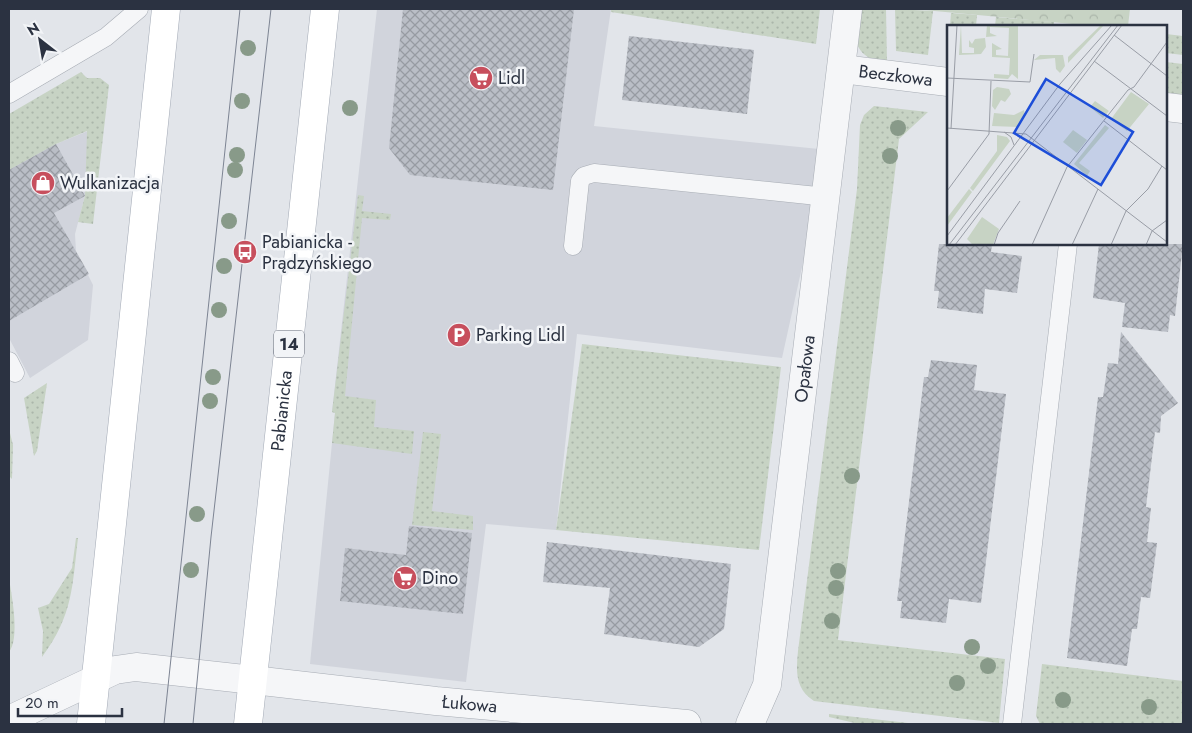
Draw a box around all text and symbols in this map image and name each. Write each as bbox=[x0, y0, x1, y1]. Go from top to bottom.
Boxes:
north arrow bbox=[15, 15, 65, 65]
text: N bbox=[23, 17, 43, 40]
inset map bbox=[947, 25, 1167, 245]
street label: Beczkowa bbox=[857, 58, 934, 93]
supermarket icon: Lidl bbox=[468, 65, 494, 91]
place label: Lidl bbox=[498, 65, 525, 91]
shop icon: Wulkanizacja bbox=[30, 170, 56, 196]
place label: Wulkanizacja bbox=[60, 170, 160, 196]
place label: Pabianicka - Prądzyńskiego bbox=[262, 229, 372, 276]
bus stop icon: Pabianicka - Prądzyńskiego bbox=[232, 239, 258, 265]
parking icon: Parking Lidl bbox=[446, 322, 472, 348]
place label: Parking Lidl bbox=[476, 322, 565, 348]
road number: 14 bbox=[274, 330, 304, 358]
street label: Opałowa bbox=[788, 334, 822, 404]
street label: Pabianicka bbox=[264, 369, 299, 452]
supermarket icon: Dino bbox=[392, 565, 418, 591]
place label: Dino bbox=[422, 565, 458, 591]
scale bar bbox=[18, 686, 121, 718]
street label: Łukowa bbox=[440, 689, 498, 720]
text: 20 m bbox=[25, 692, 59, 714]

